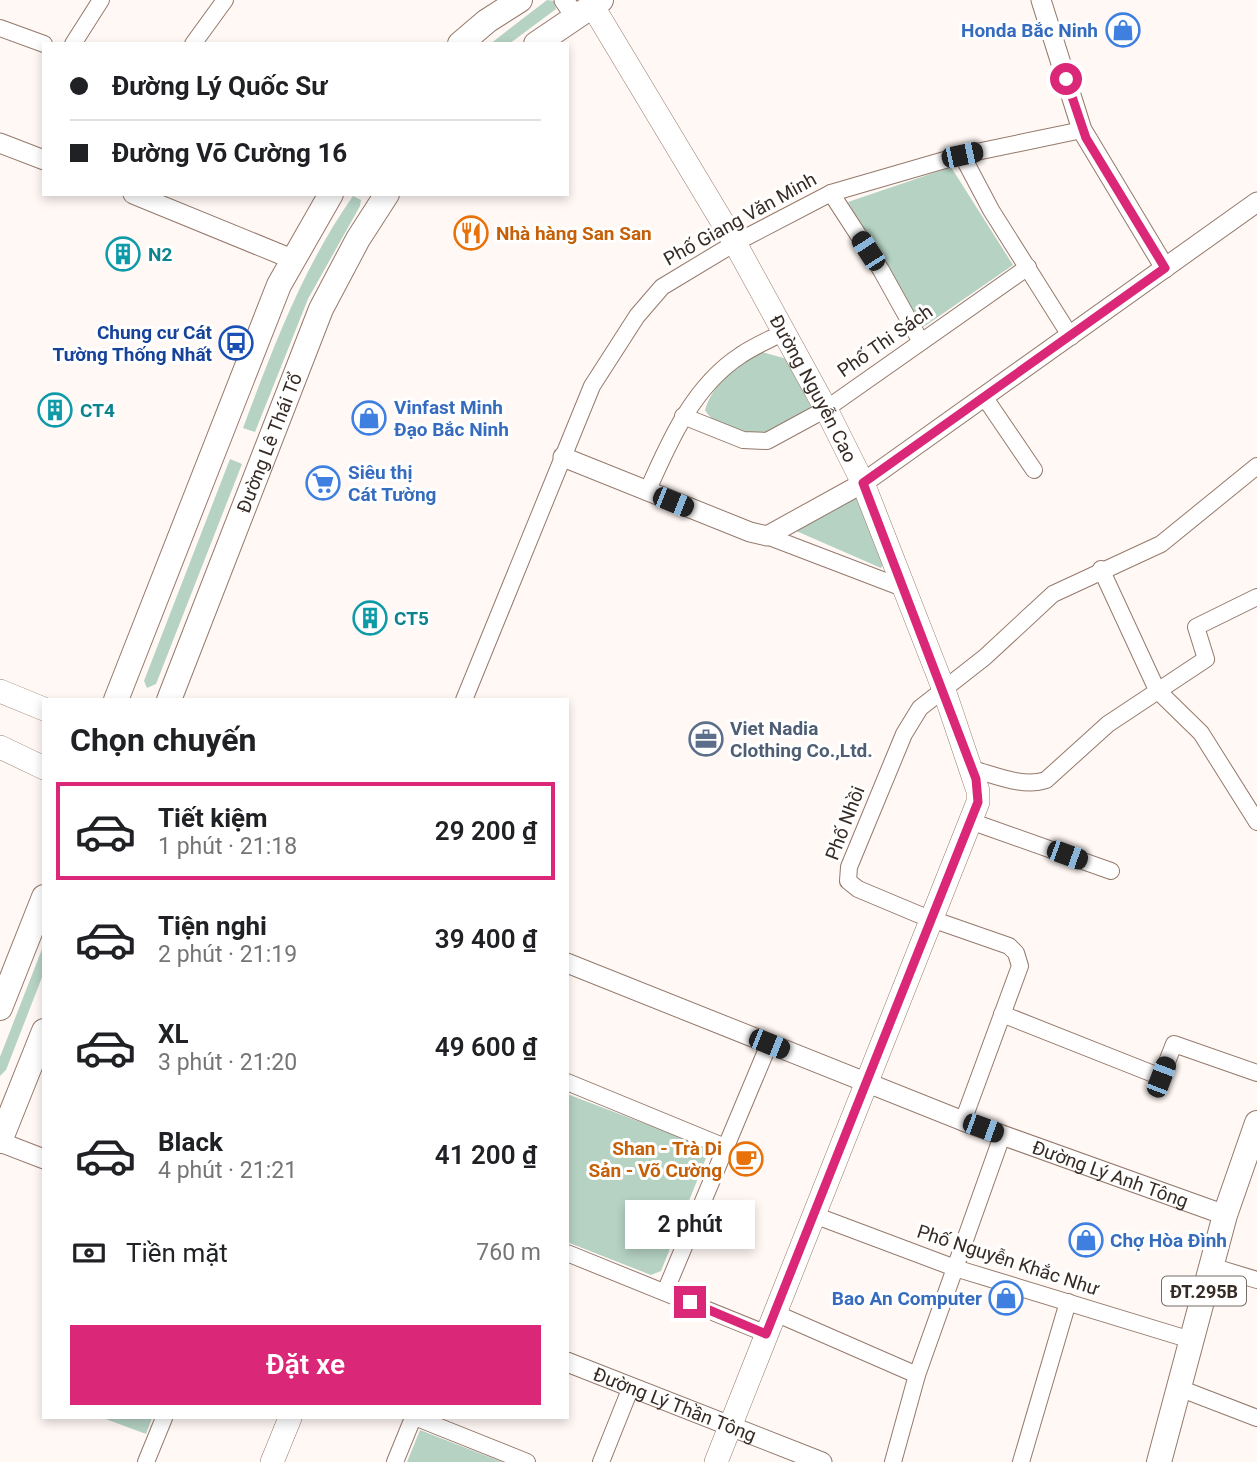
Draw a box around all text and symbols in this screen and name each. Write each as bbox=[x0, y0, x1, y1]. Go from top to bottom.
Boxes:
shop icon: Honda Bắc Ninh bbox=[1104, 11, 1142, 49]
place label: Honda Bắc Ninh bbox=[961, 19, 1098, 42]
route start bbox=[1050, 63, 1082, 95]
text: Đường Lý Quốc Sư bbox=[112, 71, 327, 101]
text: Đường Võ Cường 16 bbox=[112, 138, 347, 168]
car bbox=[940, 140, 985, 170]
street label: Phố Giang Văn Minh bbox=[660, 167, 820, 271]
restaurant icon: Nhà hàng San San bbox=[452, 214, 490, 252]
place label: Nhà hàng San San bbox=[496, 222, 652, 245]
car bbox=[848, 228, 889, 274]
building icon: N2 bbox=[104, 235, 142, 273]
place label: N2 bbox=[148, 243, 172, 266]
street label: Phố Thi Sách bbox=[833, 300, 937, 382]
street label: Đường Nguyễn Cao bbox=[765, 311, 862, 466]
place label: Chung cư Cát Tường Thống Nhất bbox=[53, 321, 213, 366]
bus stop icon: Chung cư Cát Tường Thống Nhất bbox=[217, 324, 255, 362]
street label: Đường Lê Thái Tổ bbox=[231, 369, 307, 516]
building icon: CT4 bbox=[36, 391, 74, 429]
place label: Vinfast Minh Đạo Bắc Ninh bbox=[394, 396, 509, 441]
place label: CT4 bbox=[80, 399, 115, 422]
shop icon: Vinfast Minh Đạo Bắc Ninh bbox=[350, 399, 388, 437]
place label: Siêu thị Cát Tường bbox=[348, 461, 436, 506]
supermarket icon: Siêu thị Cát Tường bbox=[304, 464, 342, 502]
car bbox=[650, 484, 697, 520]
building icon: CT5 bbox=[351, 599, 389, 637]
place label: CT5 bbox=[394, 607, 429, 630]
place label: Viet Nadia Clothing Co.,Ltd. bbox=[730, 717, 873, 762]
office icon: Viet Nadia Clothing Co.,Ltd. bbox=[687, 720, 725, 758]
text: Chọn chuyến bbox=[70, 721, 256, 759]
street label: Phố Nhồi bbox=[820, 783, 870, 863]
icon: car bbox=[74, 800, 137, 863]
text: Tiết kiệm bbox=[158, 803, 268, 833]
text: 29 200 ₫ bbox=[435, 816, 537, 846]
text: 1 phút · 21:18 bbox=[158, 833, 297, 860]
car bbox=[1044, 838, 1091, 872]
icon: car bbox=[74, 908, 137, 971]
text: Tiện nghi bbox=[158, 911, 267, 941]
text: 39 400 ₫ bbox=[435, 924, 537, 954]
text: 2 phút · 21:19 bbox=[158, 941, 297, 968]
icon: car bbox=[74, 1016, 137, 1079]
text: XL bbox=[158, 1019, 189, 1049]
car bbox=[746, 1026, 793, 1062]
text: 49 600 ₫ bbox=[435, 1032, 537, 1062]
text: 3 phút · 21:20 bbox=[158, 1049, 297, 1076]
car bbox=[1144, 1054, 1179, 1100]
car bbox=[960, 1111, 1007, 1145]
icon: car bbox=[74, 1124, 137, 1187]
text: Black bbox=[158, 1127, 223, 1157]
street label: Đường Lý Anh Tông bbox=[1029, 1135, 1192, 1212]
place label: Shan - Trà Di Sản - Võ Cường bbox=[589, 1137, 722, 1182]
text: 41 200 ₫ bbox=[435, 1140, 537, 1170]
cafe icon: Shan - Trà Di Sản - Võ Cường bbox=[727, 1140, 765, 1178]
text: 4 phút · 21:21 bbox=[158, 1157, 297, 1184]
callout: 2 phút bbox=[625, 1200, 755, 1250]
text: 2 phút bbox=[657, 1211, 723, 1238]
street label: Phố Nguyễn Khắc Như bbox=[914, 1220, 1103, 1301]
shop icon: Chợ Hòa Đình bbox=[1067, 1221, 1105, 1259]
place label: Chợ Hòa Đình bbox=[1110, 1229, 1227, 1252]
icon: cash bbox=[70, 1234, 108, 1272]
text: Tiền mặt bbox=[126, 1238, 228, 1268]
text: 760 m bbox=[476, 1239, 541, 1266]
road number: ĐT.295B bbox=[1162, 1276, 1246, 1306]
shop icon: Bao An Computer bbox=[987, 1279, 1025, 1317]
route end bbox=[674, 1286, 706, 1318]
place label: Bao An Computer bbox=[832, 1287, 982, 1310]
button: Đặt xe bbox=[70, 1325, 541, 1405]
street label: Đường Lý Thần Tông bbox=[590, 1362, 760, 1447]

